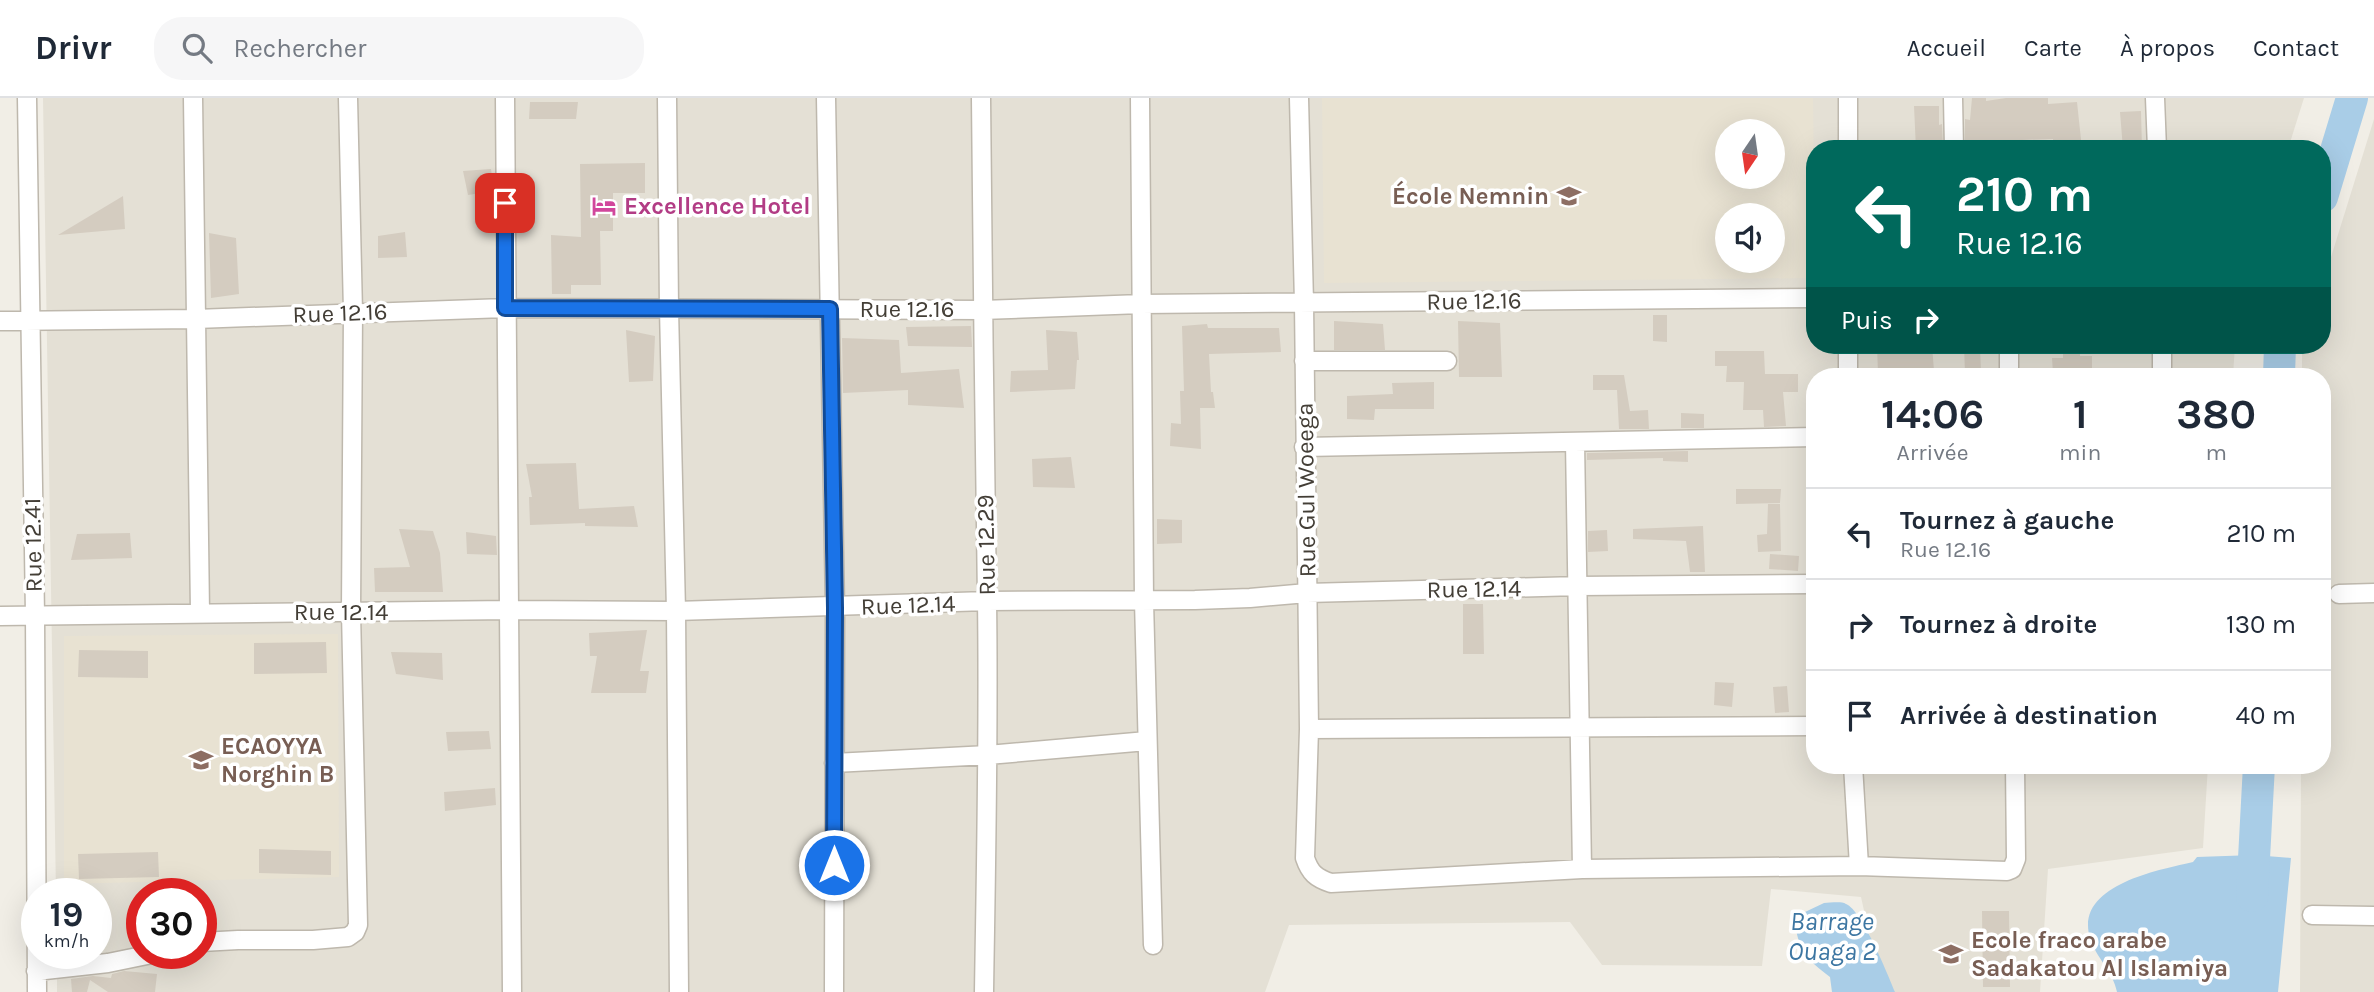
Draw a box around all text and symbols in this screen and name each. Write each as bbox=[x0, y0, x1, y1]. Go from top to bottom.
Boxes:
search box bbox=[154, 17, 644, 80]
text: Drivr bbox=[35, 29, 112, 67]
icon: search bbox=[178, 29, 216, 67]
text: Rechercher bbox=[234, 33, 367, 64]
text: Accueil bbox=[1907, 34, 1986, 62]
text: Carte bbox=[2024, 34, 2082, 62]
text: À propos bbox=[2120, 34, 2215, 62]
text: Contact bbox=[2253, 34, 2339, 62]
north arrow bbox=[1715, 119, 1785, 189]
map controls bbox=[1715, 119, 1785, 273]
text: 210 m bbox=[1956, 166, 2093, 223]
icon: left bbox=[1841, 168, 1932, 259]
pin bbox=[475, 173, 535, 233]
place label: École Nemnin bbox=[1392, 180, 1549, 210]
school or university icon: École Nemnin bbox=[1555, 182, 1583, 210]
icon: arrive bbox=[486, 184, 524, 222]
hotel icon: Excellence Hotel bbox=[590, 192, 618, 220]
place label: Excellence Hotel bbox=[624, 192, 811, 220]
button: sound bbox=[1715, 203, 1785, 273]
text: Rue 12.16 bbox=[1956, 225, 2083, 262]
street label: Rue 12.16 bbox=[1426, 286, 1522, 316]
street label: Rue 12.16 bbox=[859, 295, 955, 323]
street label: Rue 12.16 bbox=[292, 297, 388, 329]
icon: right bbox=[1907, 301, 1945, 339]
text: Puis bbox=[1841, 305, 1893, 336]
text: 14:06 bbox=[1881, 389, 1984, 439]
text: 1 bbox=[2073, 389, 2088, 439]
text: 380 bbox=[2176, 389, 2256, 439]
street label: Rue Gul Woeega bbox=[1290, 402, 1322, 578]
text: Arrivée bbox=[1897, 439, 1968, 466]
text: min bbox=[2059, 439, 2101, 466]
text: m bbox=[2205, 439, 2227, 466]
street label: Rue 12.29 bbox=[971, 494, 1001, 596]
street label: Rue 12.41 bbox=[18, 497, 48, 593]
text: Tournez à gauche bbox=[1900, 505, 2114, 536]
icon: left bbox=[1841, 515, 1879, 553]
text: 210 m bbox=[2226, 518, 2296, 549]
text: Rue 12.16 bbox=[1900, 536, 1991, 563]
street label: Rue 12.14 bbox=[1426, 574, 1522, 604]
street label: Rue 12.14 bbox=[860, 589, 956, 621]
street label: Rue 12.14 bbox=[294, 598, 388, 626]
icon: right bbox=[1841, 606, 1879, 644]
text: Tournez à droite bbox=[1900, 609, 2097, 640]
text: 130 m bbox=[2226, 609, 2296, 640]
icon: arrive bbox=[1841, 697, 1879, 735]
text: Arrivée à destination bbox=[1900, 700, 2158, 731]
text: 40 m bbox=[2236, 700, 2296, 731]
place label: ECAOYYA Norghin B bbox=[221, 732, 334, 788]
school or university icon: ECAOYYA Norghin B bbox=[187, 746, 215, 774]
position arrow bbox=[797, 828, 871, 902]
speed limit sign: 30 bbox=[126, 878, 217, 969]
text: 19 bbox=[50, 894, 83, 935]
water label: Barrage Ouaga 2 bbox=[1788, 906, 1876, 967]
place label: Ecole fraco arabe Sadakatou Al Islamiya bbox=[1971, 926, 2228, 982]
text: km/h bbox=[44, 930, 89, 952]
school or university icon: Ecole fraco arabe Sadakatou Al Islamiya bbox=[1937, 940, 1965, 968]

